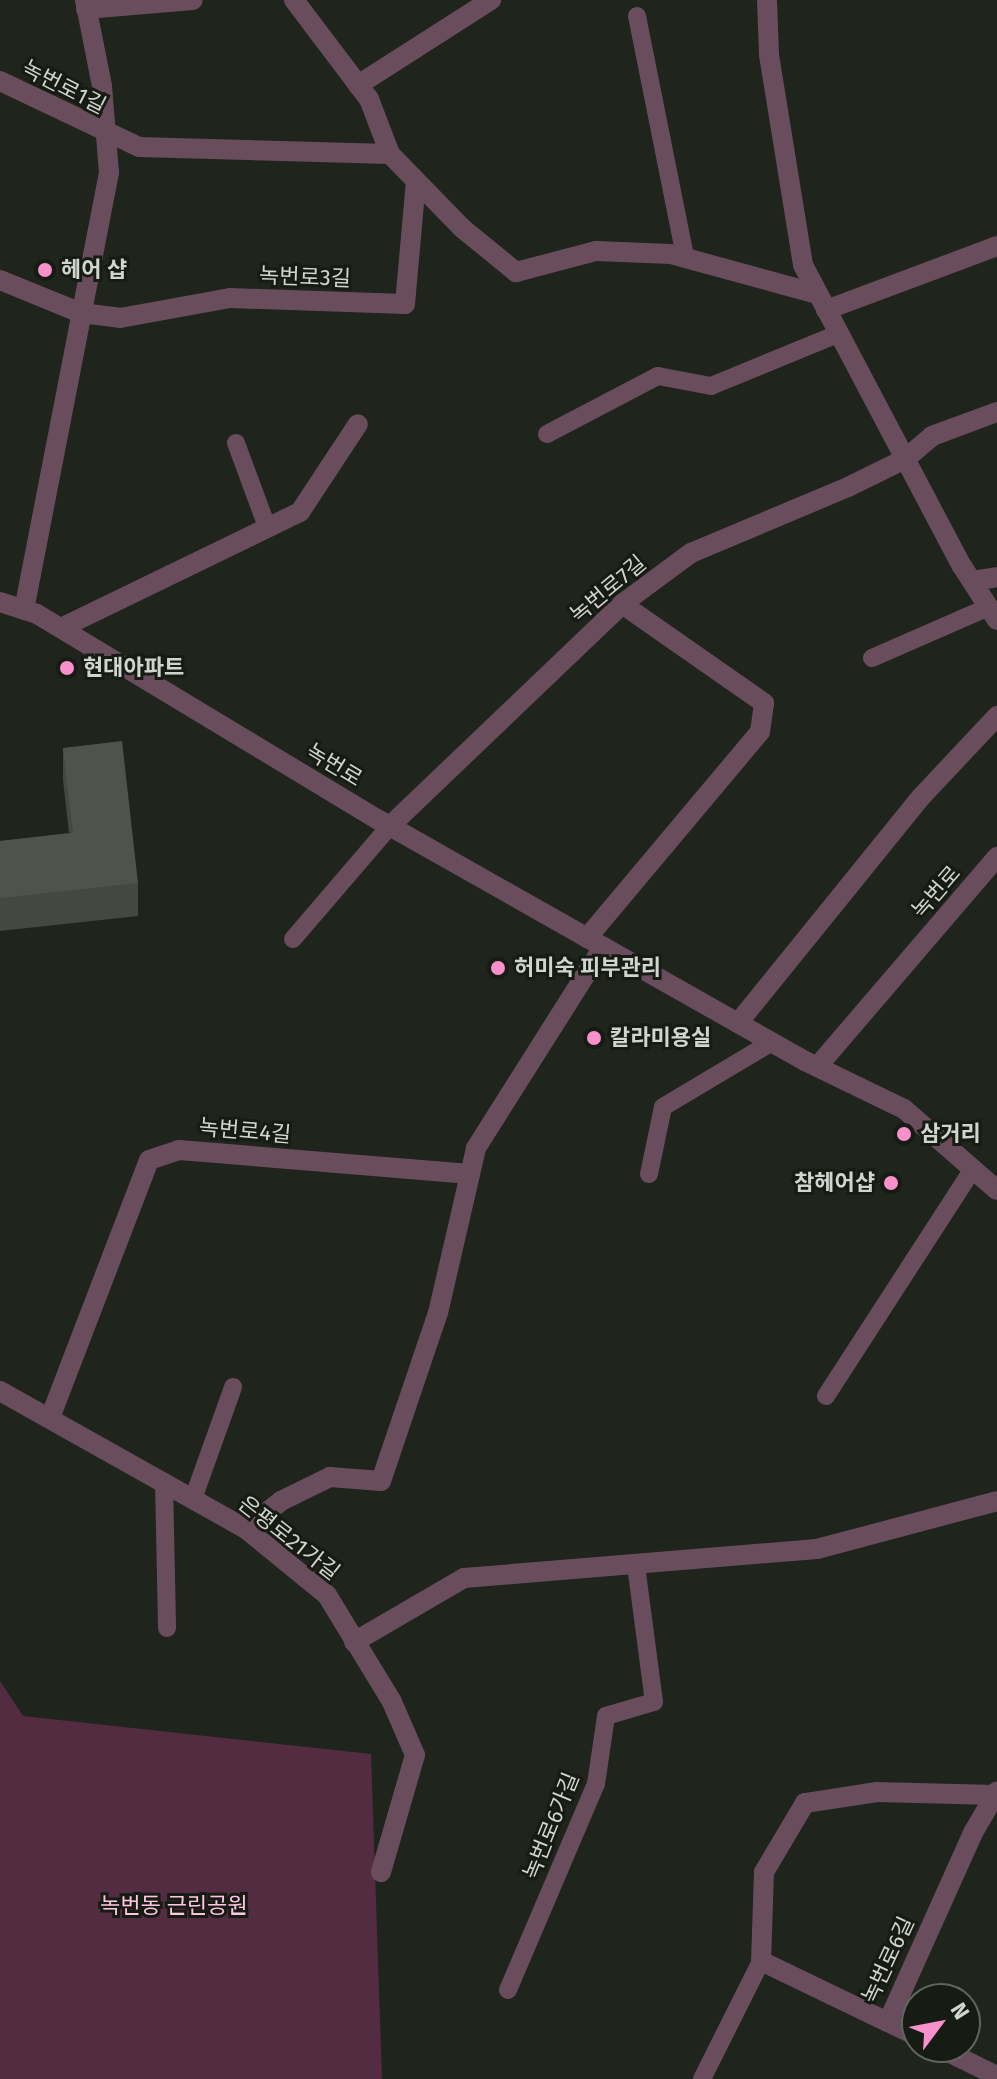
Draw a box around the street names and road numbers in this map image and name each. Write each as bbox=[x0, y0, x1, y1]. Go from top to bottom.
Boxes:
street label: 녹번로1길 bbox=[18, 55, 110, 119]
street label: 녹번로3길 bbox=[259, 262, 351, 292]
street label: 녹번로7길 bbox=[565, 550, 651, 628]
street label: 녹번로 bbox=[301, 738, 367, 792]
street label: 녹번로 bbox=[906, 860, 966, 924]
street label: 녹번로4길 bbox=[198, 1114, 292, 1148]
street label: 은평로21가길 bbox=[233, 1490, 345, 1586]
street label: 녹번로6가길 bbox=[518, 1769, 584, 1883]
street label: 녹번로6길 bbox=[856, 1912, 920, 2008]

